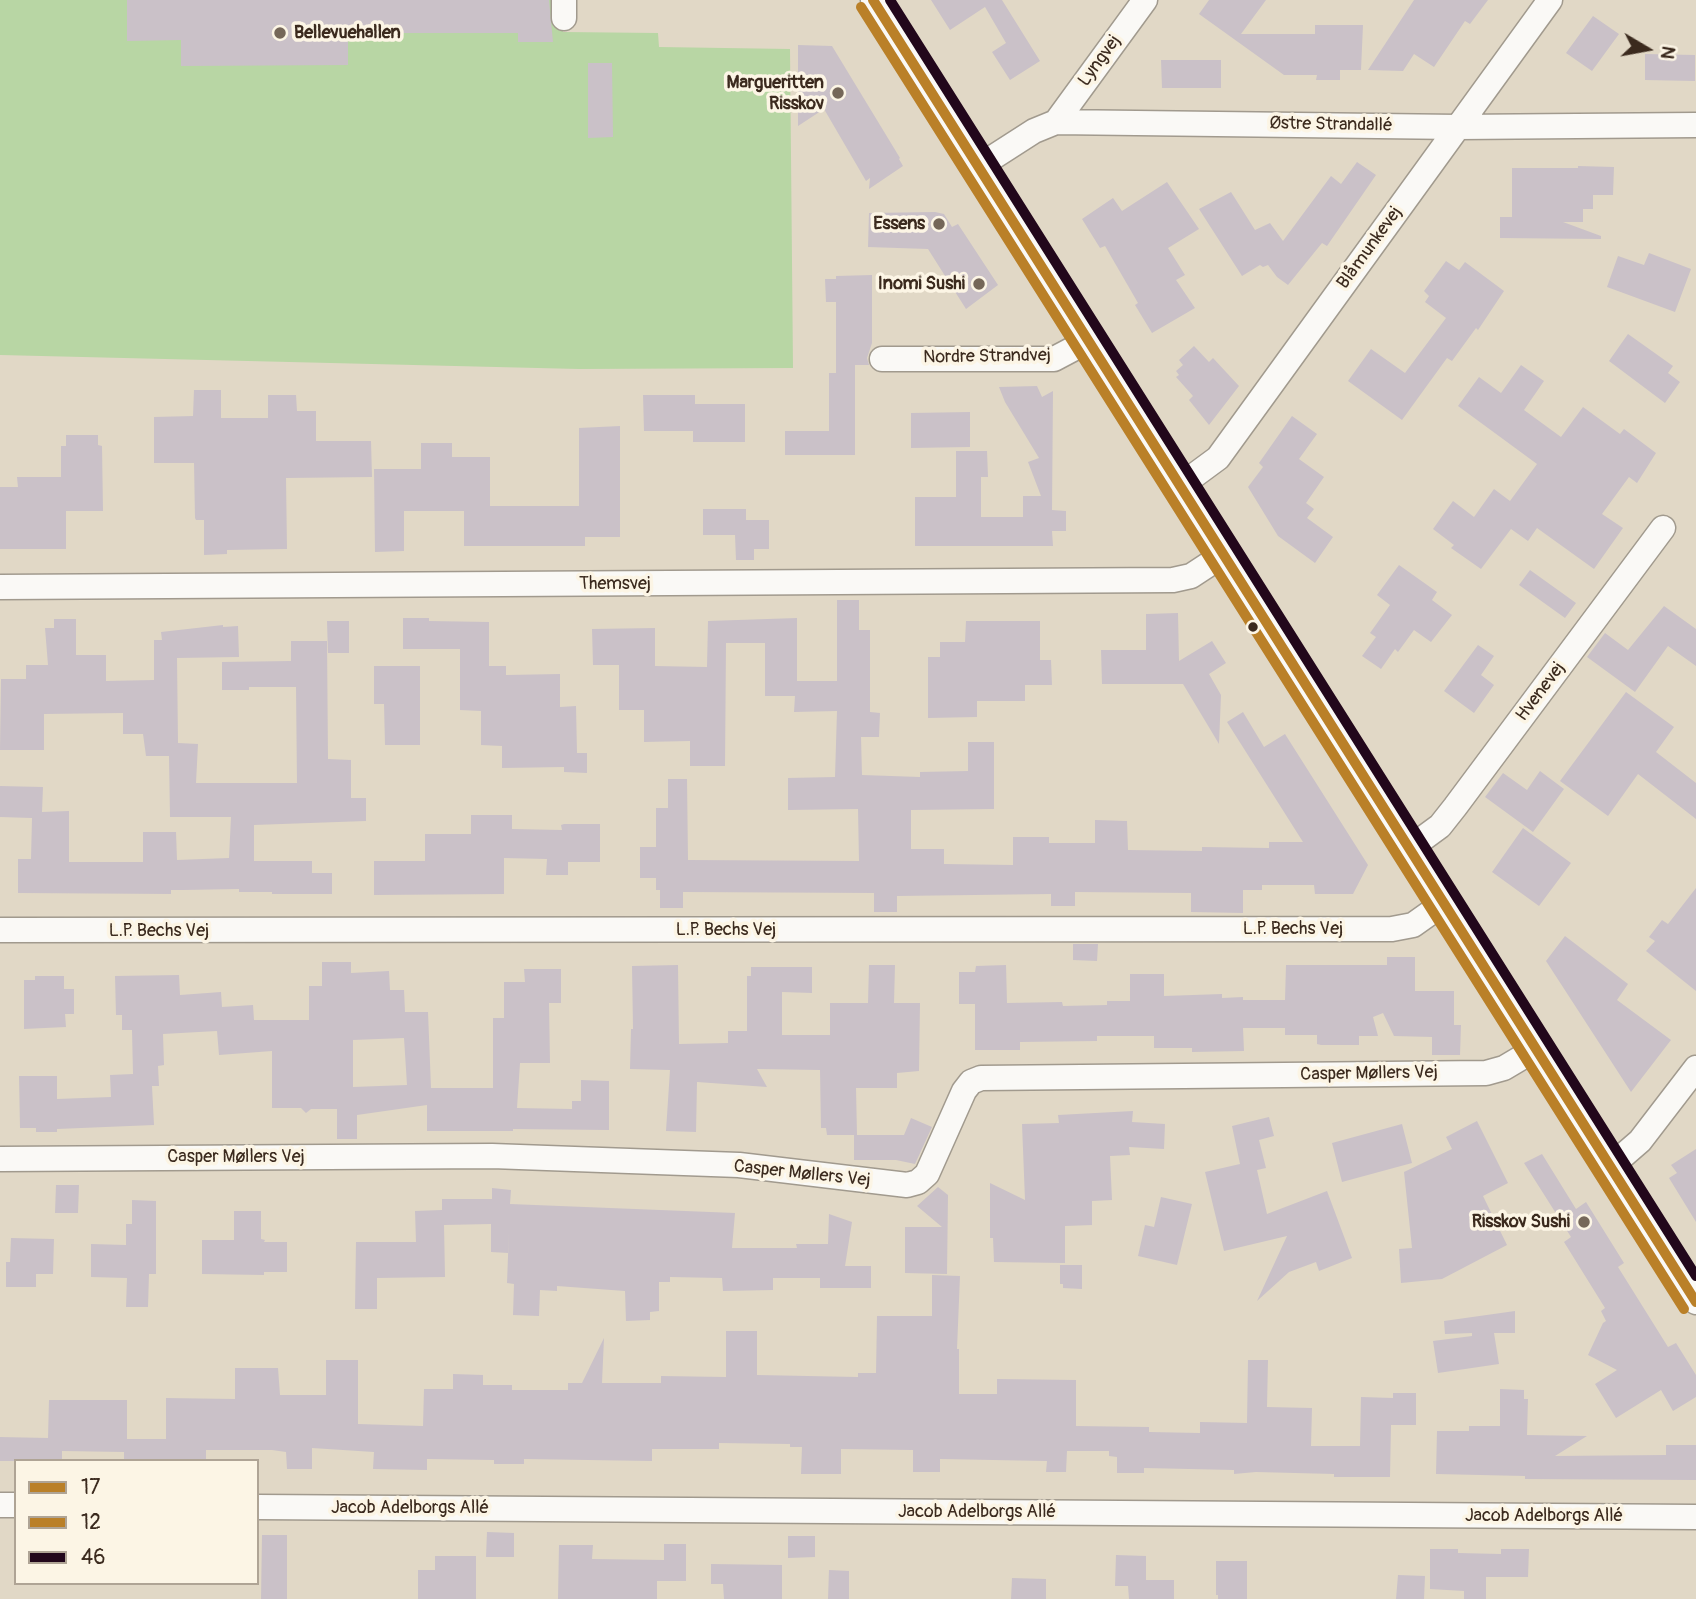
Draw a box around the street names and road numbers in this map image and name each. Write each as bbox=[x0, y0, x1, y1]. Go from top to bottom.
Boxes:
street label: Lyngvej bbox=[1074, 31, 1126, 91]
street label: Østre Strandallé bbox=[1269, 113, 1393, 137]
street label: Blåmunkevej bbox=[1333, 203, 1407, 293]
street label: Nordre Strandvej bbox=[923, 345, 1051, 369]
street label: Themsvej bbox=[579, 573, 651, 595]
street label: Hvenevej bbox=[1512, 658, 1570, 726]
street label: L.P. Bechs Vej bbox=[1243, 918, 1343, 940]
street label: L.P. Bechs Vej bbox=[676, 919, 776, 941]
street label: L.P. Bechs Vej bbox=[109, 920, 209, 942]
street label: Casper Møllers Vej bbox=[1300, 1062, 1438, 1086]
street label: Casper Møllers Vej bbox=[167, 1146, 305, 1168]
street label: Casper Møllers Vej bbox=[733, 1156, 871, 1192]
street label: Jacob Adelborgs Allé bbox=[331, 1497, 489, 1519]
street label: Jacob Adelborgs Allé bbox=[898, 1501, 1056, 1523]
street label: Jacob Adelborgs Allé bbox=[1465, 1505, 1623, 1527]

